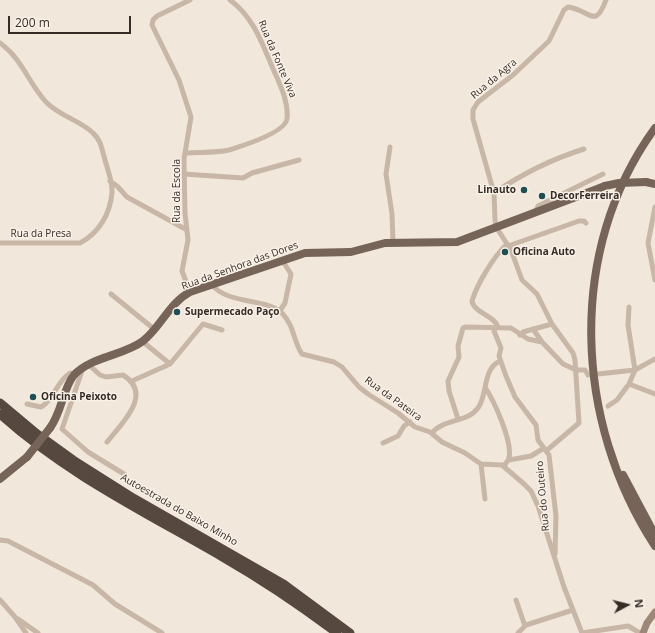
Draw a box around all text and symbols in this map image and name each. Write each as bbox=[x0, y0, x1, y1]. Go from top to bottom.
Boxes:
scale bar bbox=[10, 8, 133, 34]
text: 200 m bbox=[15, 14, 50, 31]
street label: Rua da Fonte Viva bbox=[255, 19, 299, 99]
street label: Rua da Agra bbox=[469, 56, 519, 102]
street label: Rua da Escola bbox=[171, 159, 183, 223]
place label: Linauto bbox=[478, 184, 516, 196]
marker: Linauto bbox=[519, 185, 529, 195]
place label: DecorFerreira bbox=[550, 190, 619, 202]
marker: DecorFerreira bbox=[537, 191, 547, 201]
street label: Rua da Presa bbox=[11, 228, 71, 240]
street label: Rua da Senhora das Dores bbox=[180, 239, 300, 293]
place label: Oficina Auto bbox=[513, 246, 575, 258]
marker: Oficina Auto bbox=[500, 247, 510, 257]
place label: Supermecado Paço bbox=[185, 306, 280, 318]
marker: Supermecado Paço bbox=[172, 307, 182, 317]
street label: Rua da Pateira bbox=[362, 374, 424, 424]
place label: Oficina Peixoto bbox=[41, 391, 117, 403]
marker: Oficina Peixoto bbox=[28, 392, 38, 402]
street label: Rua do Outeiro bbox=[534, 460, 552, 532]
street label: Autoestrada do Baixo Minho bbox=[118, 472, 240, 548]
north arrow bbox=[607, 585, 647, 625]
text: N bbox=[631, 598, 647, 609]

